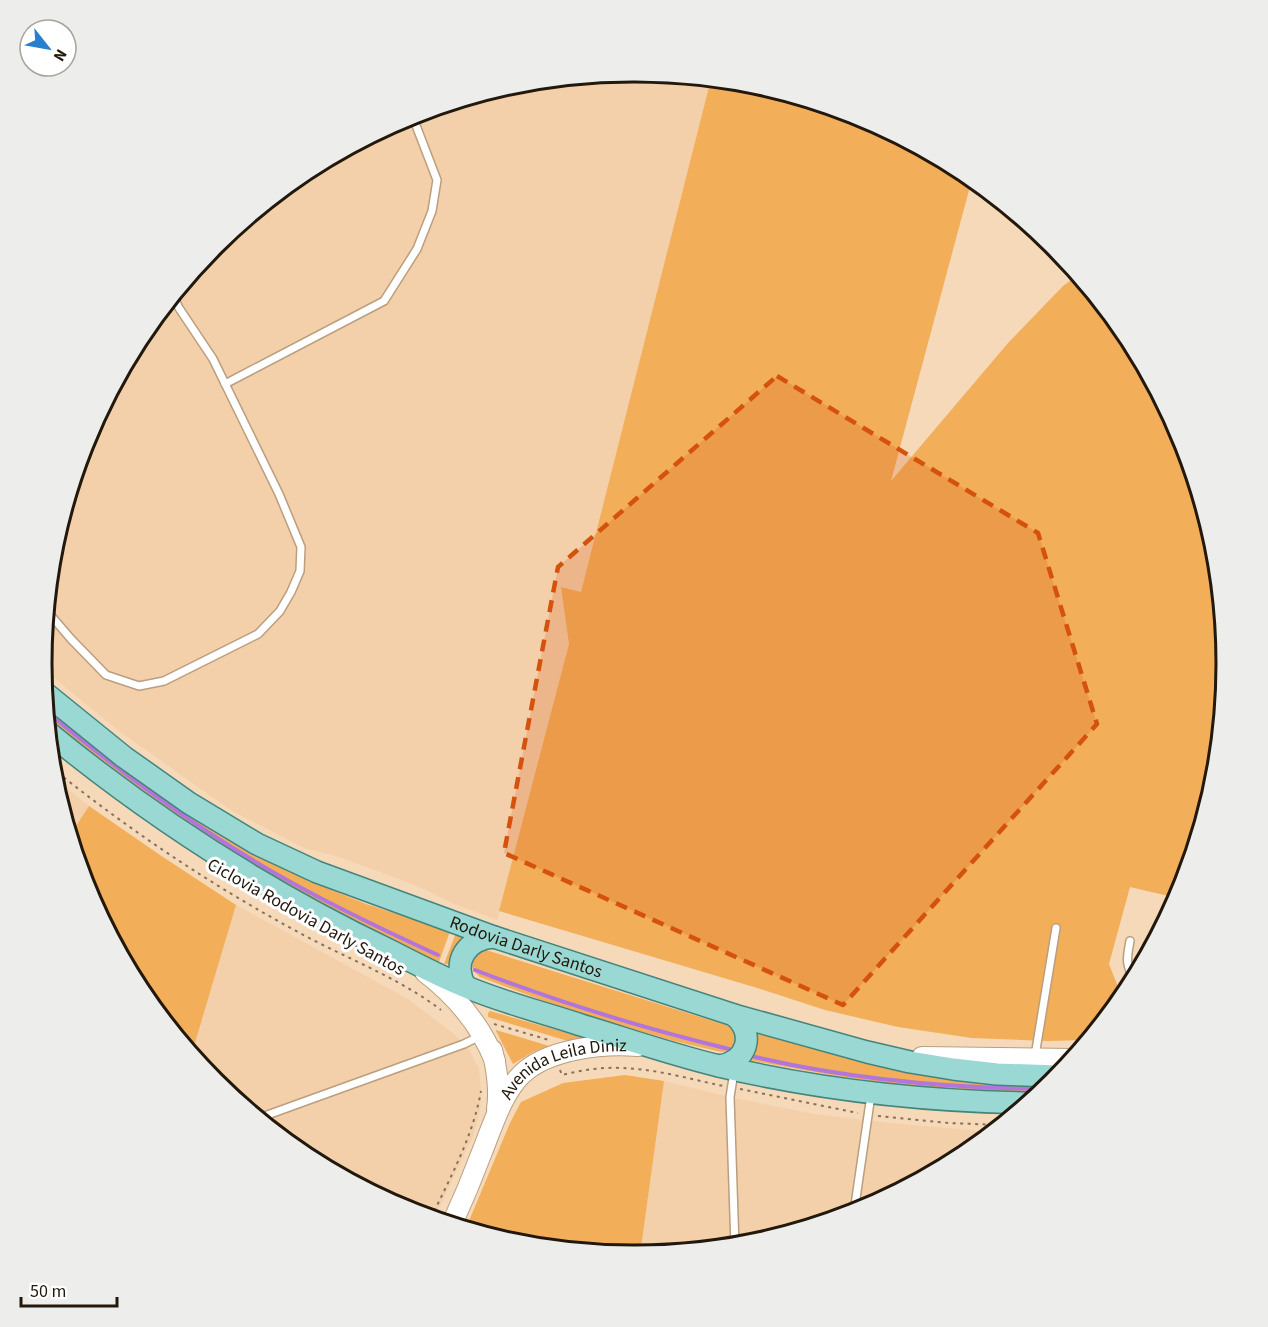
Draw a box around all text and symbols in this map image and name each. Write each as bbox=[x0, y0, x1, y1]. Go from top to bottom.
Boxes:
north arrow bbox=[18, 18, 78, 78]
text: N bbox=[48, 45, 72, 65]
street label: Ciclovia Rodovia Darly Santos bbox=[203, 852, 409, 982]
street label: Rodovia Darly Santos bbox=[446, 909, 606, 984]
street label: Avenida Leila Diniz bbox=[494, 1033, 627, 1104]
scale bar bbox=[21, 1270, 117, 1308]
text: 50 m bbox=[30, 1279, 66, 1304]

